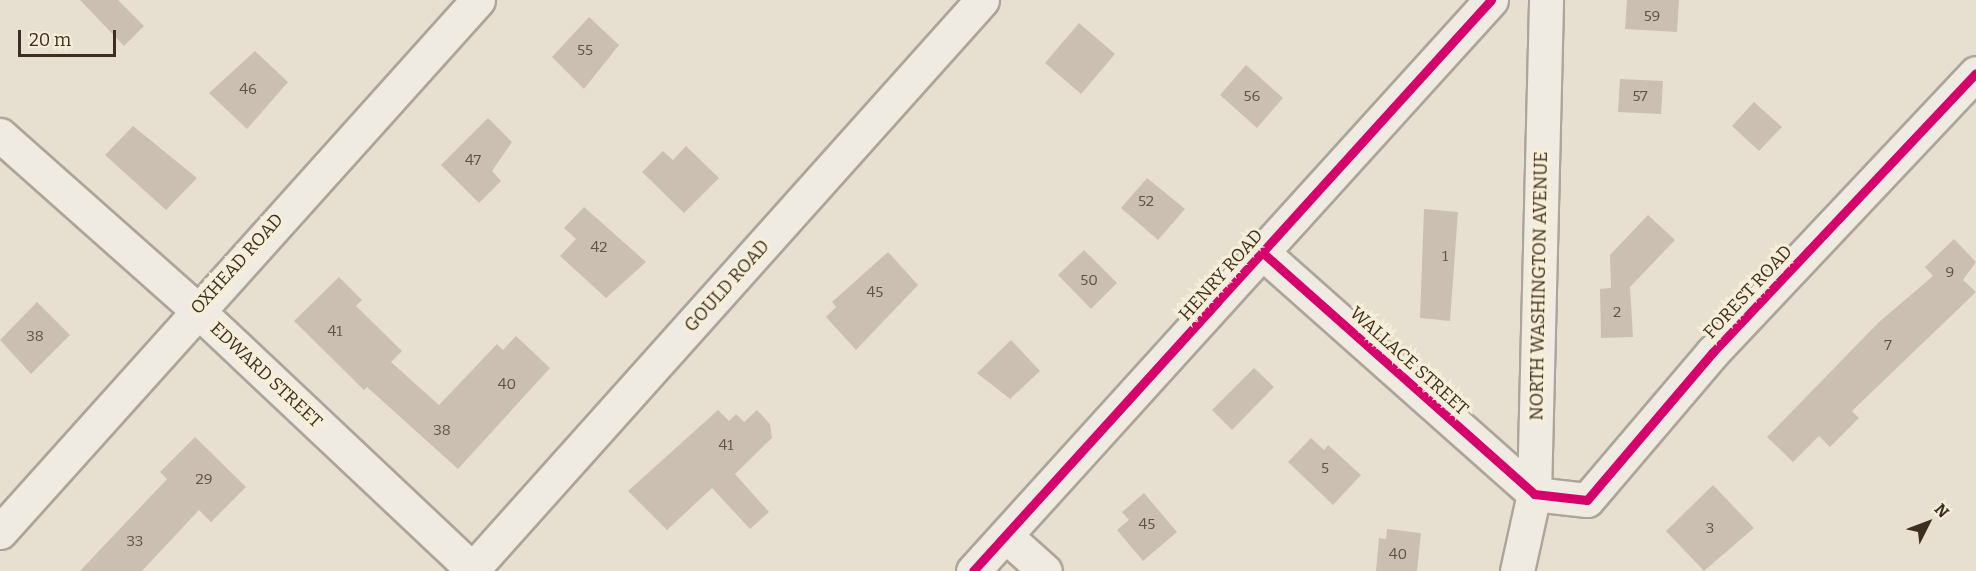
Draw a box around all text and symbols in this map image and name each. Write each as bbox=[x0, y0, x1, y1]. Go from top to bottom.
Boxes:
house number: 59 bbox=[1644, 8, 1660, 26]
scale bar bbox=[21, 18, 118, 56]
text: 20 m bbox=[29, 29, 71, 51]
house number: 55 bbox=[577, 42, 593, 60]
house number: 46 bbox=[239, 81, 257, 99]
house number: 56 bbox=[1244, 88, 1260, 106]
house number: 57 bbox=[1632, 88, 1648, 106]
street label: NORTH WASHINGTON AVENUE bbox=[1526, 151, 1552, 421]
house number: 47 bbox=[465, 152, 481, 170]
house number: 52 bbox=[1138, 193, 1154, 211]
street label: OXHEAD ROAD bbox=[186, 209, 288, 319]
street label: HENRY ROAD bbox=[1174, 225, 1268, 325]
street label: GOULD ROAD bbox=[680, 236, 774, 336]
house number: 42 bbox=[591, 239, 607, 257]
street label: FOREST ROAD bbox=[1699, 241, 1797, 343]
house number: 1 bbox=[1442, 248, 1448, 266]
house number: 9 bbox=[1946, 264, 1954, 282]
house number: 50 bbox=[1080, 272, 1098, 290]
house number: 45 bbox=[867, 284, 883, 302]
street label: WALLACE STREET bbox=[1345, 302, 1473, 420]
house number: 2 bbox=[1613, 304, 1621, 322]
street label: EDWARD STREET bbox=[206, 318, 326, 432]
house number: 41 bbox=[328, 323, 342, 341]
house number: 38 bbox=[26, 328, 44, 346]
house number: 7 bbox=[1884, 337, 1892, 355]
house number: 40 bbox=[498, 376, 516, 394]
house number: 38 bbox=[433, 422, 451, 440]
house number: 41 bbox=[719, 437, 733, 455]
house number: 5 bbox=[1321, 460, 1329, 478]
house number: 29 bbox=[196, 471, 212, 489]
north arrow bbox=[1898, 493, 1958, 553]
text: N bbox=[1931, 500, 1953, 522]
house number: 45 bbox=[1139, 516, 1155, 534]
house number: 3 bbox=[1706, 520, 1714, 538]
house number: 33 bbox=[127, 533, 143, 551]
house number: 40 bbox=[1389, 546, 1407, 564]

